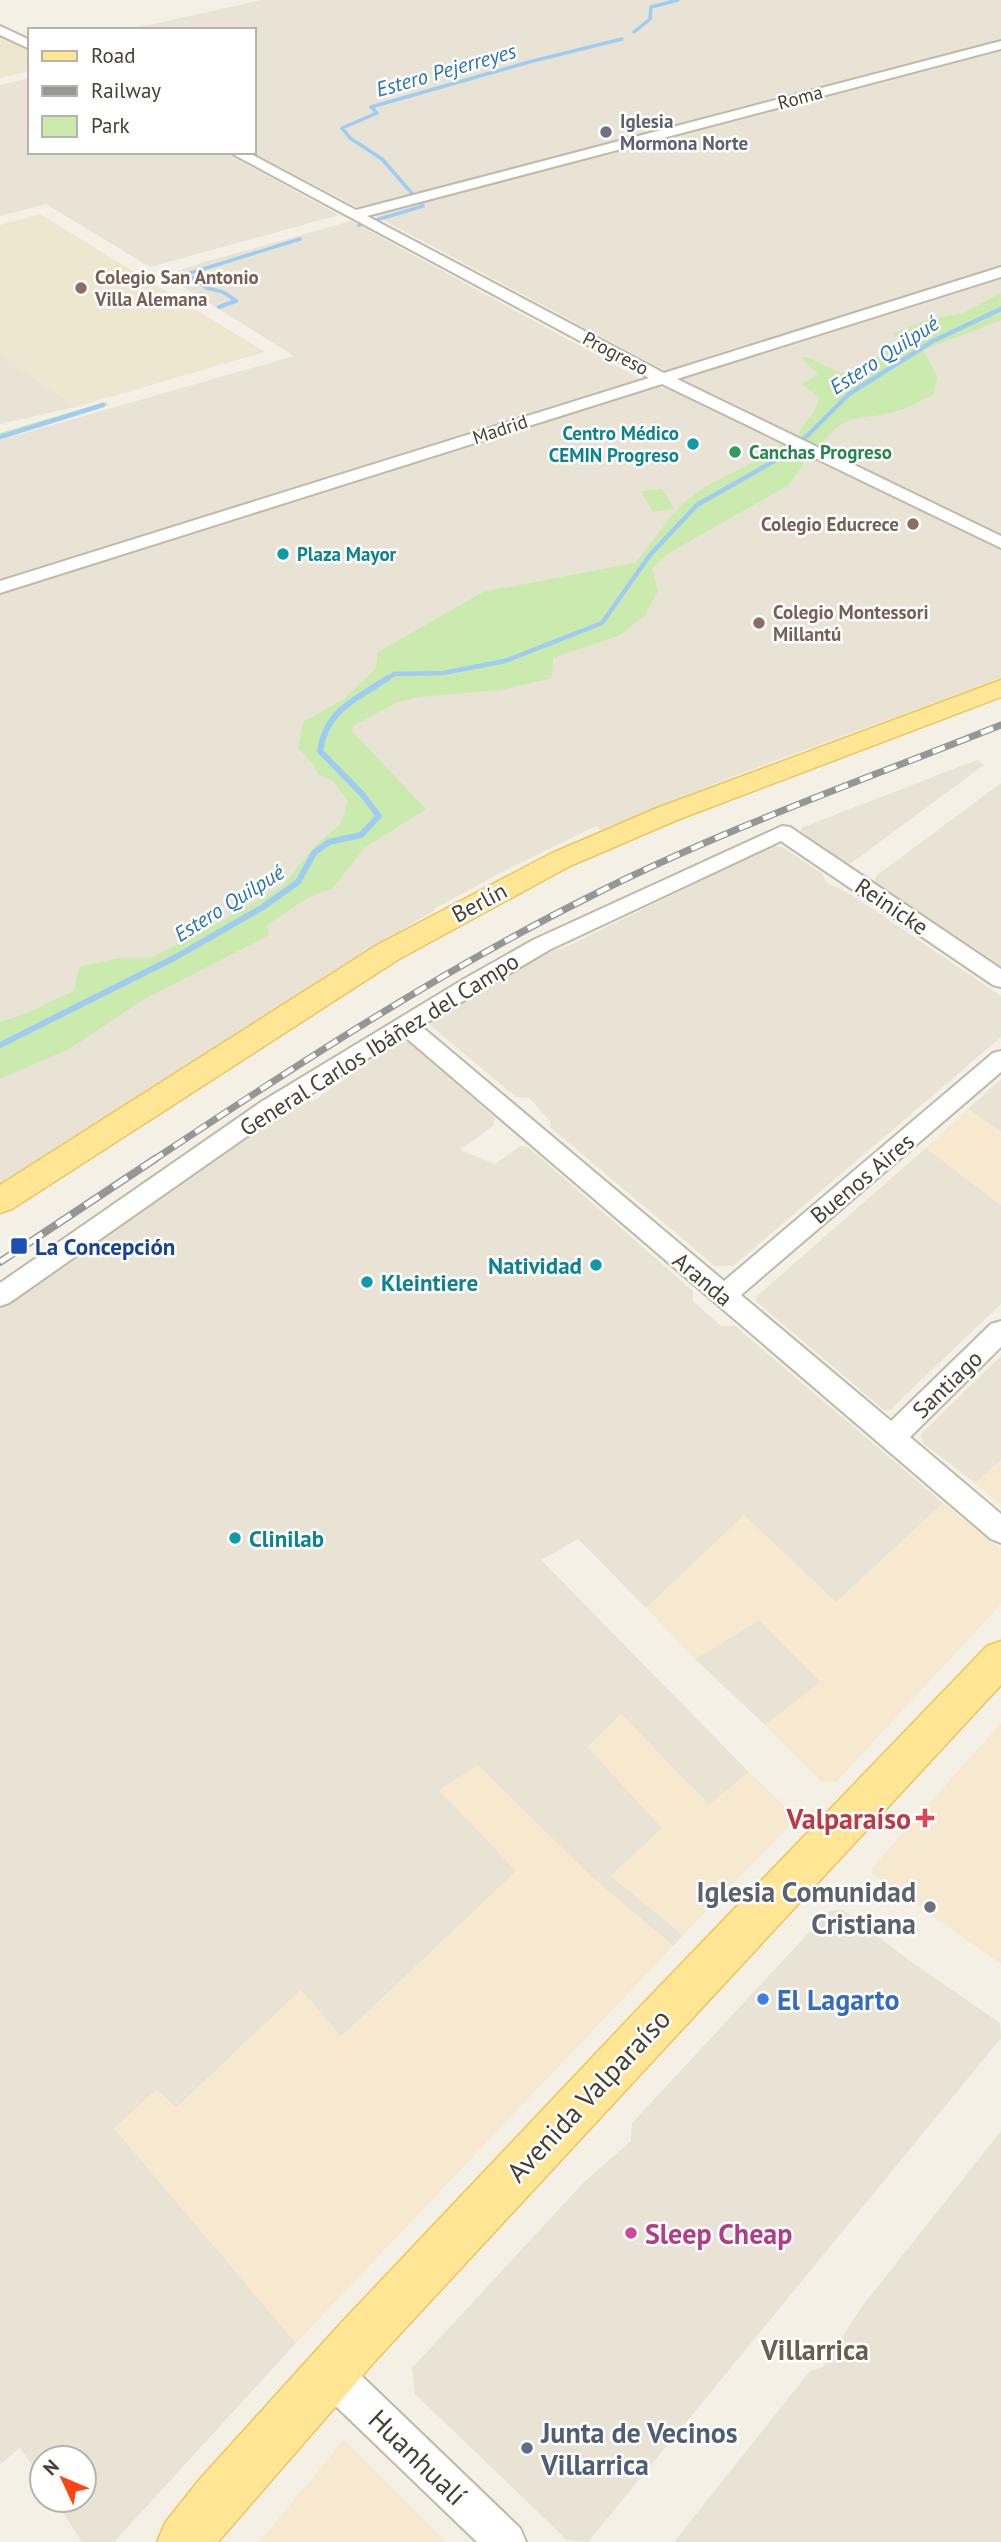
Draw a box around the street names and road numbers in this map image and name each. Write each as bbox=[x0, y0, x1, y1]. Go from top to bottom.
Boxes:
street label: Roma bbox=[775, 80, 825, 114]
street label: Progreso bbox=[579, 326, 653, 380]
street label: Madrid bbox=[469, 409, 531, 449]
street label: Reinicke bbox=[850, 871, 934, 941]
street label: Berlín bbox=[446, 875, 512, 929]
street label: General Carlos Ibáñez del Campo bbox=[234, 946, 524, 1142]
street label: Buenos Aires bbox=[804, 1126, 920, 1230]
street label: Aranda bbox=[667, 1246, 739, 1312]
street label: Santiago bbox=[906, 1344, 988, 1424]
street label: Avenida Valparaíso bbox=[498, 2000, 678, 2190]
street label: Huanhualí bbox=[361, 2401, 475, 2513]

